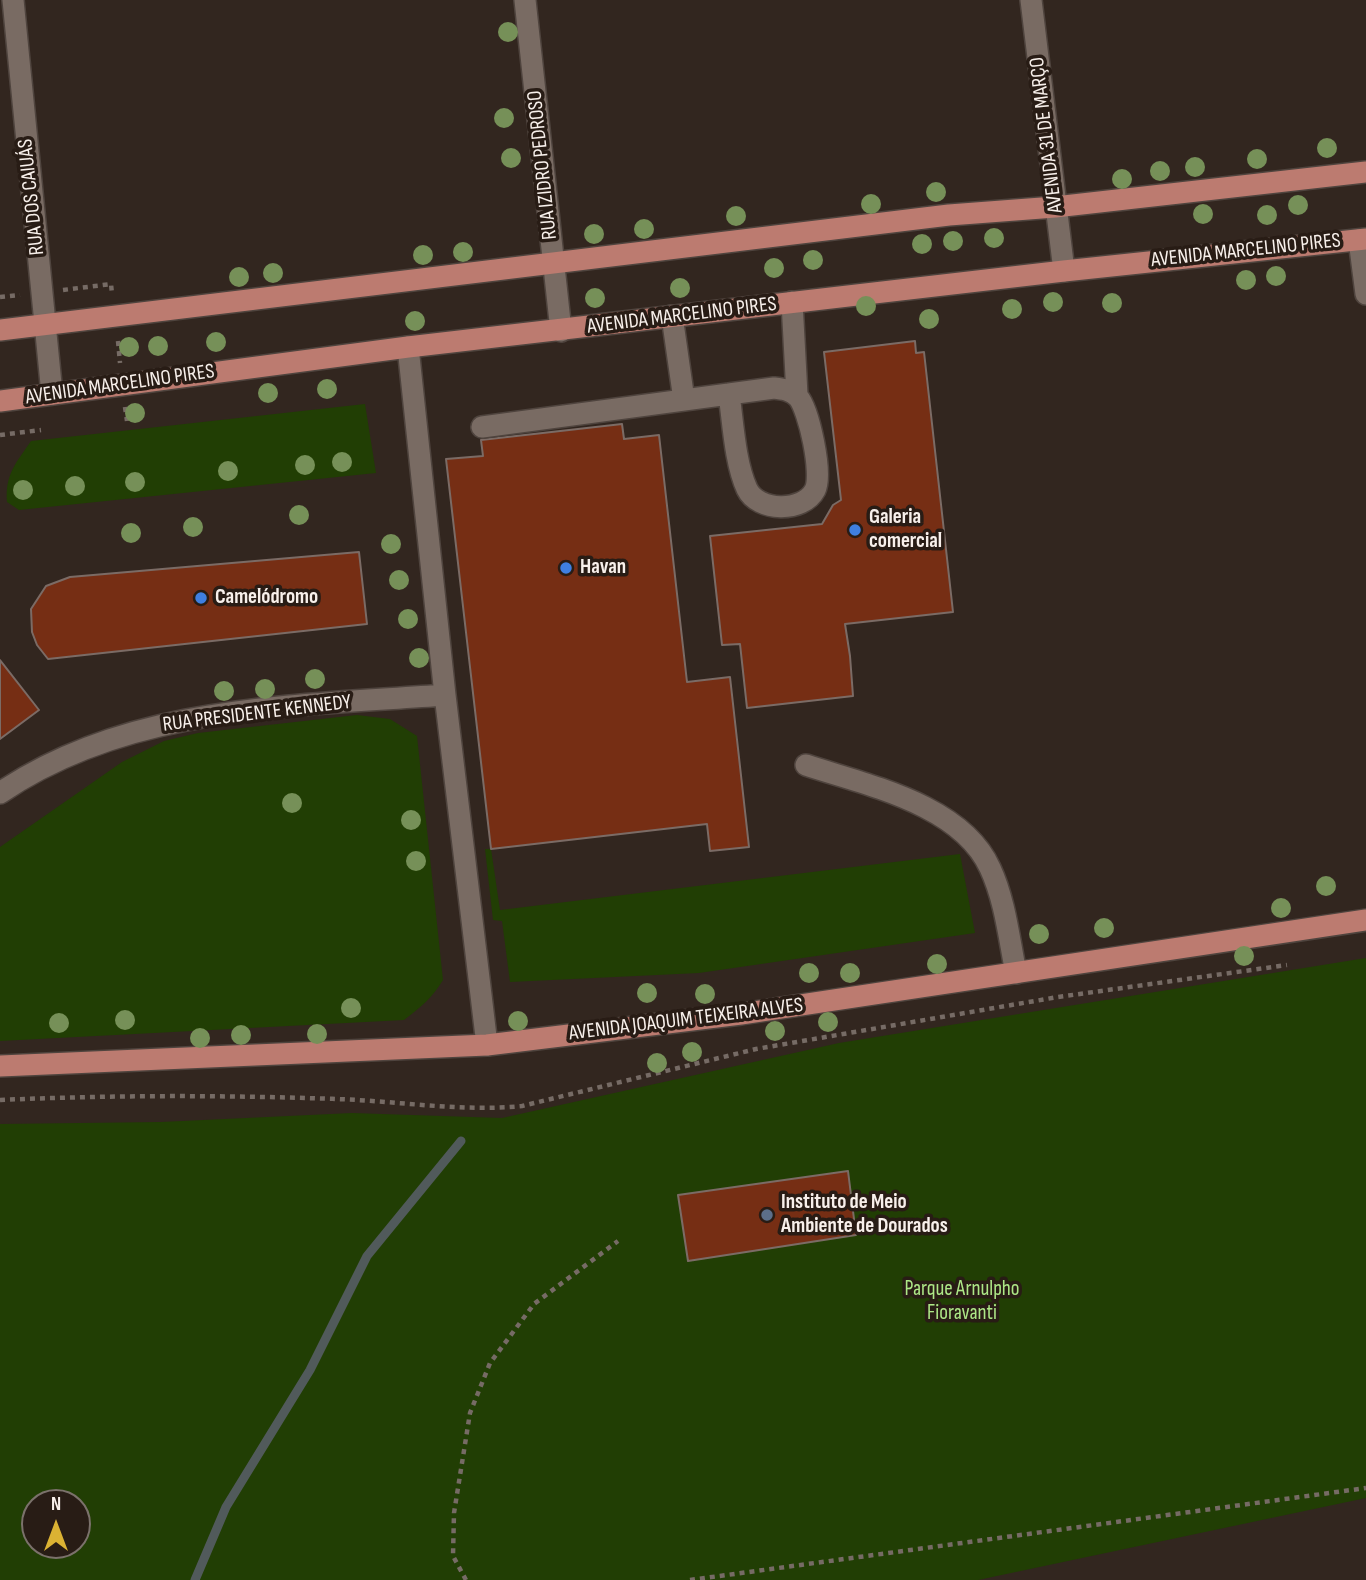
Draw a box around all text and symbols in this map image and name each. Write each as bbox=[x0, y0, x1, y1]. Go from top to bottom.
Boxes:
street label: AVENIDA 31 DE MARÇO bbox=[1025, 56, 1069, 214]
street label: RUA IZIDRO PEDROSO bbox=[523, 89, 563, 241]
street label: RUA DOS CAIUÁS bbox=[13, 138, 51, 256]
street label: AVENIDA MARCELINO PIRES bbox=[1150, 229, 1342, 273]
street label: AVENIDA MARCELINO PIRES bbox=[586, 292, 778, 340]
street label: AVENIDA MARCELINO PIRES bbox=[24, 359, 216, 411]
place label: Galeria comercial bbox=[869, 505, 942, 555]
marker: Galeria comercial bbox=[847, 522, 863, 538]
place label: Havan bbox=[580, 555, 626, 581]
marker: Havan bbox=[558, 560, 574, 576]
place label: Camelódromo bbox=[215, 585, 318, 611]
marker: Camelódromo bbox=[193, 590, 209, 606]
street label: RUA PRESIDENTE KENNEDY bbox=[161, 690, 353, 738]
street label: AVENIDA JOAQUIM TEIXEIRA ALVES bbox=[567, 993, 805, 1047]
place label: Instituto de Meio Ambiente de Dourados bbox=[781, 1190, 948, 1240]
marker: Instituto de Meio Ambiente de Dourados bbox=[759, 1207, 775, 1223]
park label: Parque Arnulpho Fioravanti bbox=[904, 1277, 1020, 1327]
north arrow bbox=[21, 1489, 91, 1559]
text: N bbox=[51, 1493, 61, 1516]

